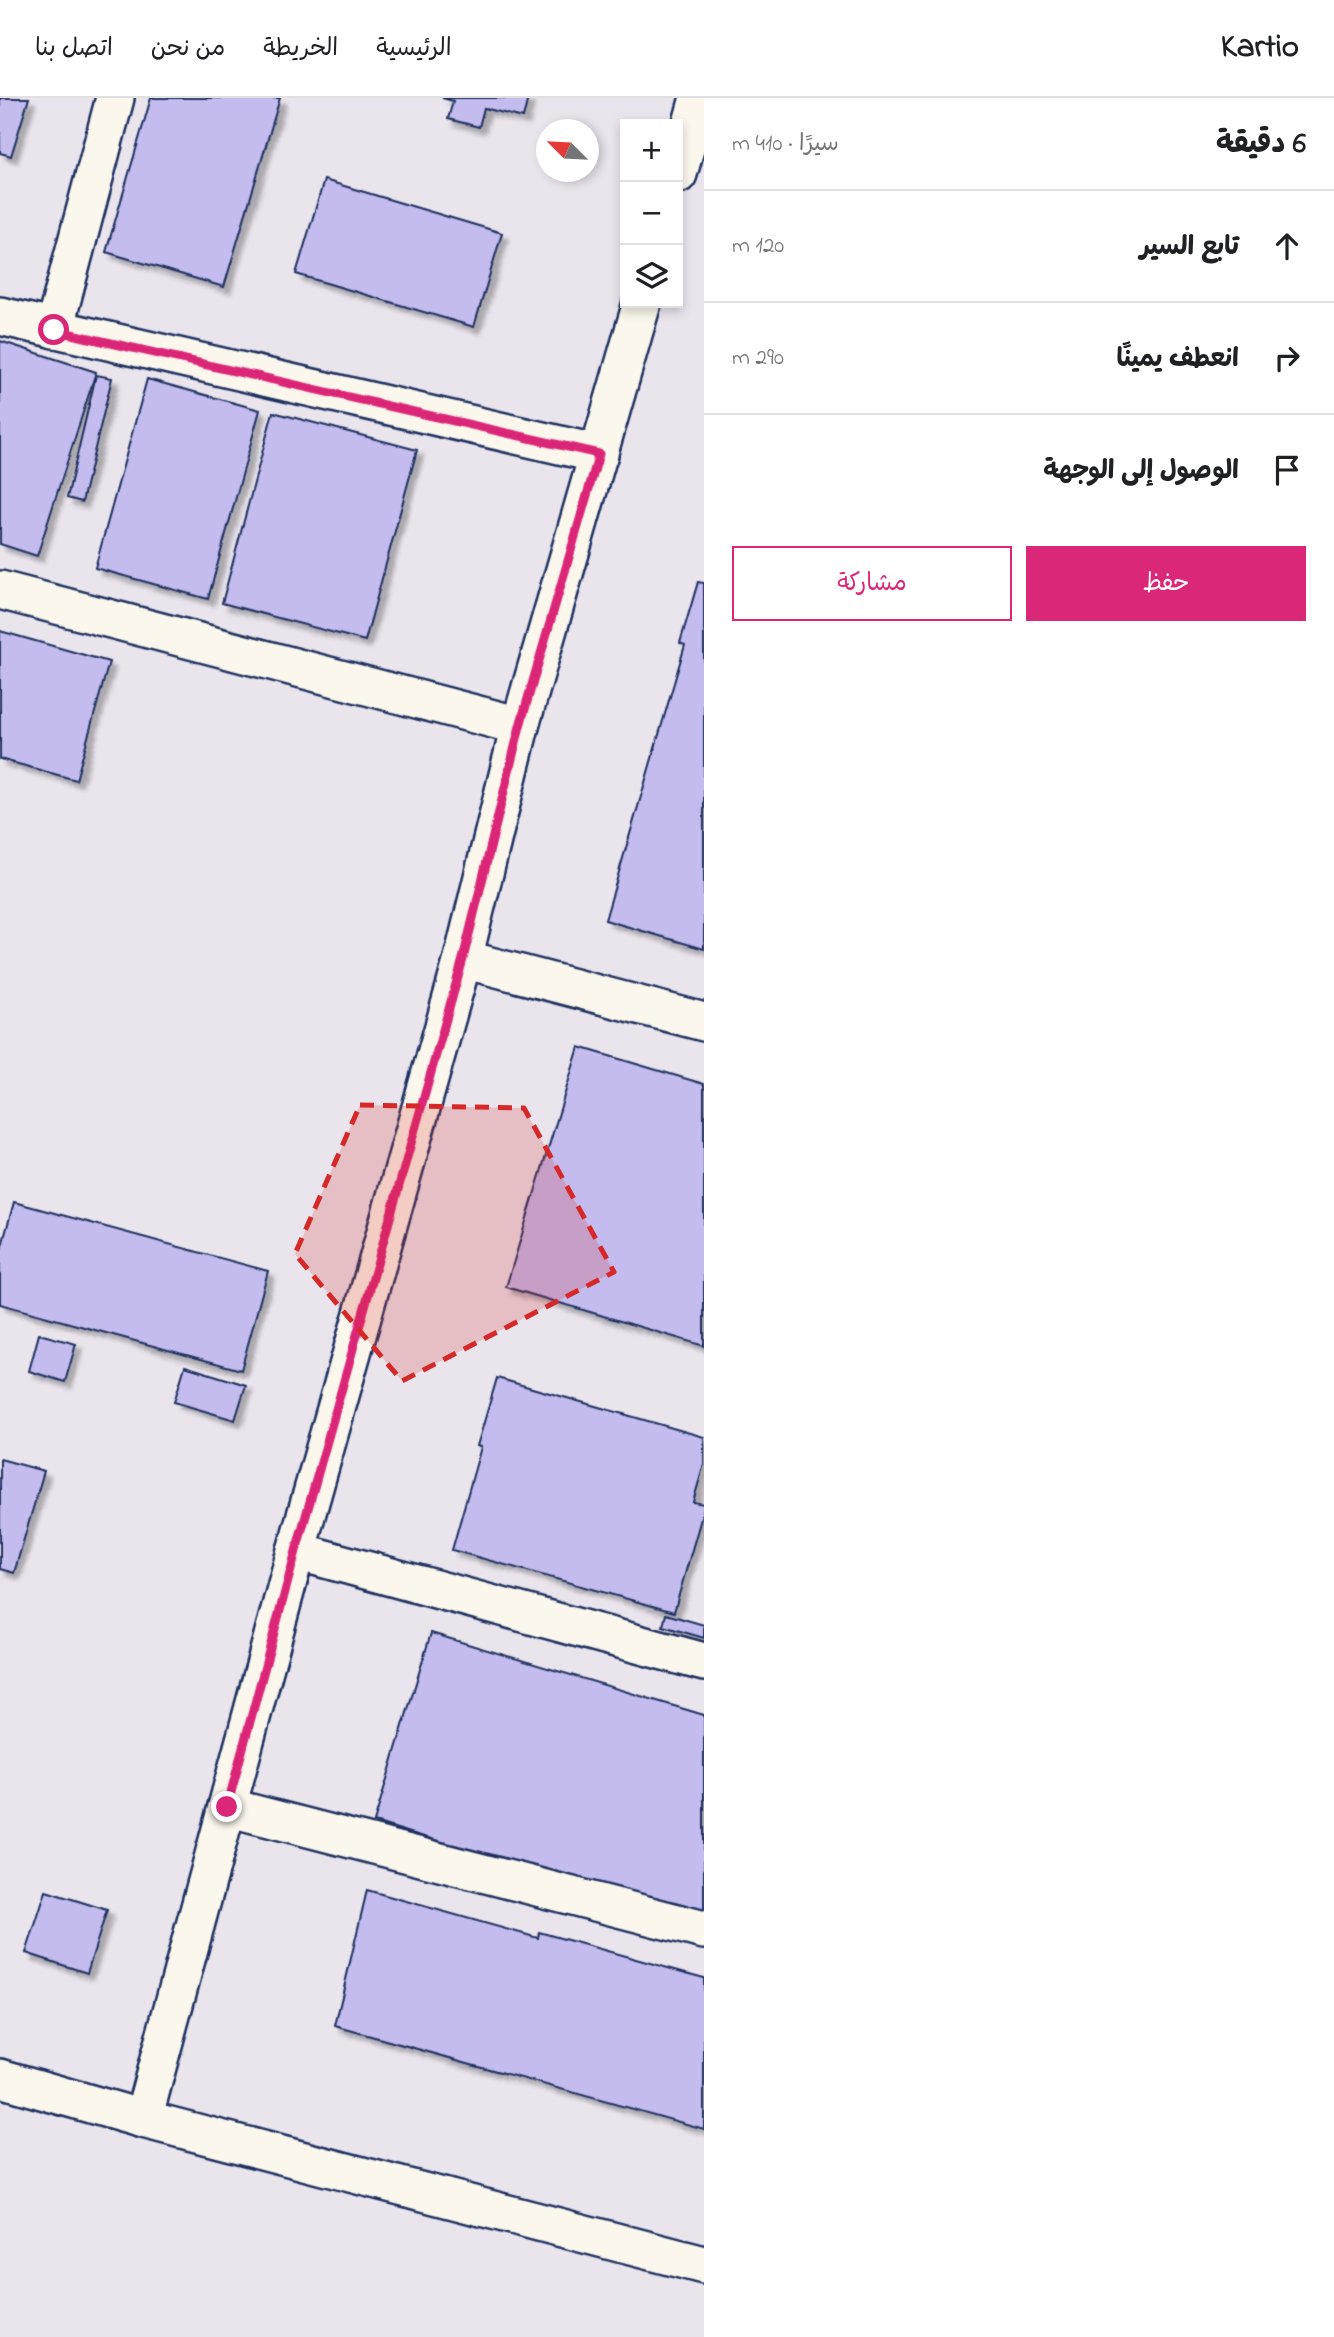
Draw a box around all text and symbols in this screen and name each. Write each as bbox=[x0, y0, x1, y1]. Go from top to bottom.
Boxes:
text: Kartio bbox=[1221, 24, 1299, 72]
text: اتصل بنا bbox=[35, 32, 113, 67]
text: من نحن bbox=[151, 32, 225, 67]
text: الخريطة bbox=[263, 32, 338, 67]
text: الرئيسية bbox=[376, 32, 452, 67]
north arrow bbox=[536, 119, 599, 182]
map controls bbox=[620, 119, 683, 308]
button: + bbox=[620, 119, 683, 182]
text: 6 دقيقة bbox=[1216, 123, 1306, 167]
text: سيرًا · 410 m bbox=[732, 128, 839, 161]
button: − bbox=[620, 182, 683, 245]
icon: ahead bbox=[1268, 227, 1306, 265]
text: تابع السير bbox=[1140, 229, 1239, 267]
text: 120 m bbox=[732, 230, 784, 263]
button: layers bbox=[620, 245, 683, 308]
route start bbox=[38, 314, 69, 345]
icon: right bbox=[1268, 339, 1306, 377]
text: انعطف يمينًا bbox=[1116, 341, 1239, 379]
text: 290 m bbox=[732, 342, 784, 375]
icon: arrive bbox=[1268, 451, 1306, 489]
text: الوصول إلى الوجهة bbox=[1043, 453, 1239, 491]
button: مشاركة bbox=[732, 546, 1012, 621]
button: حفظ bbox=[1026, 546, 1306, 621]
route end bbox=[211, 1791, 242, 1822]

